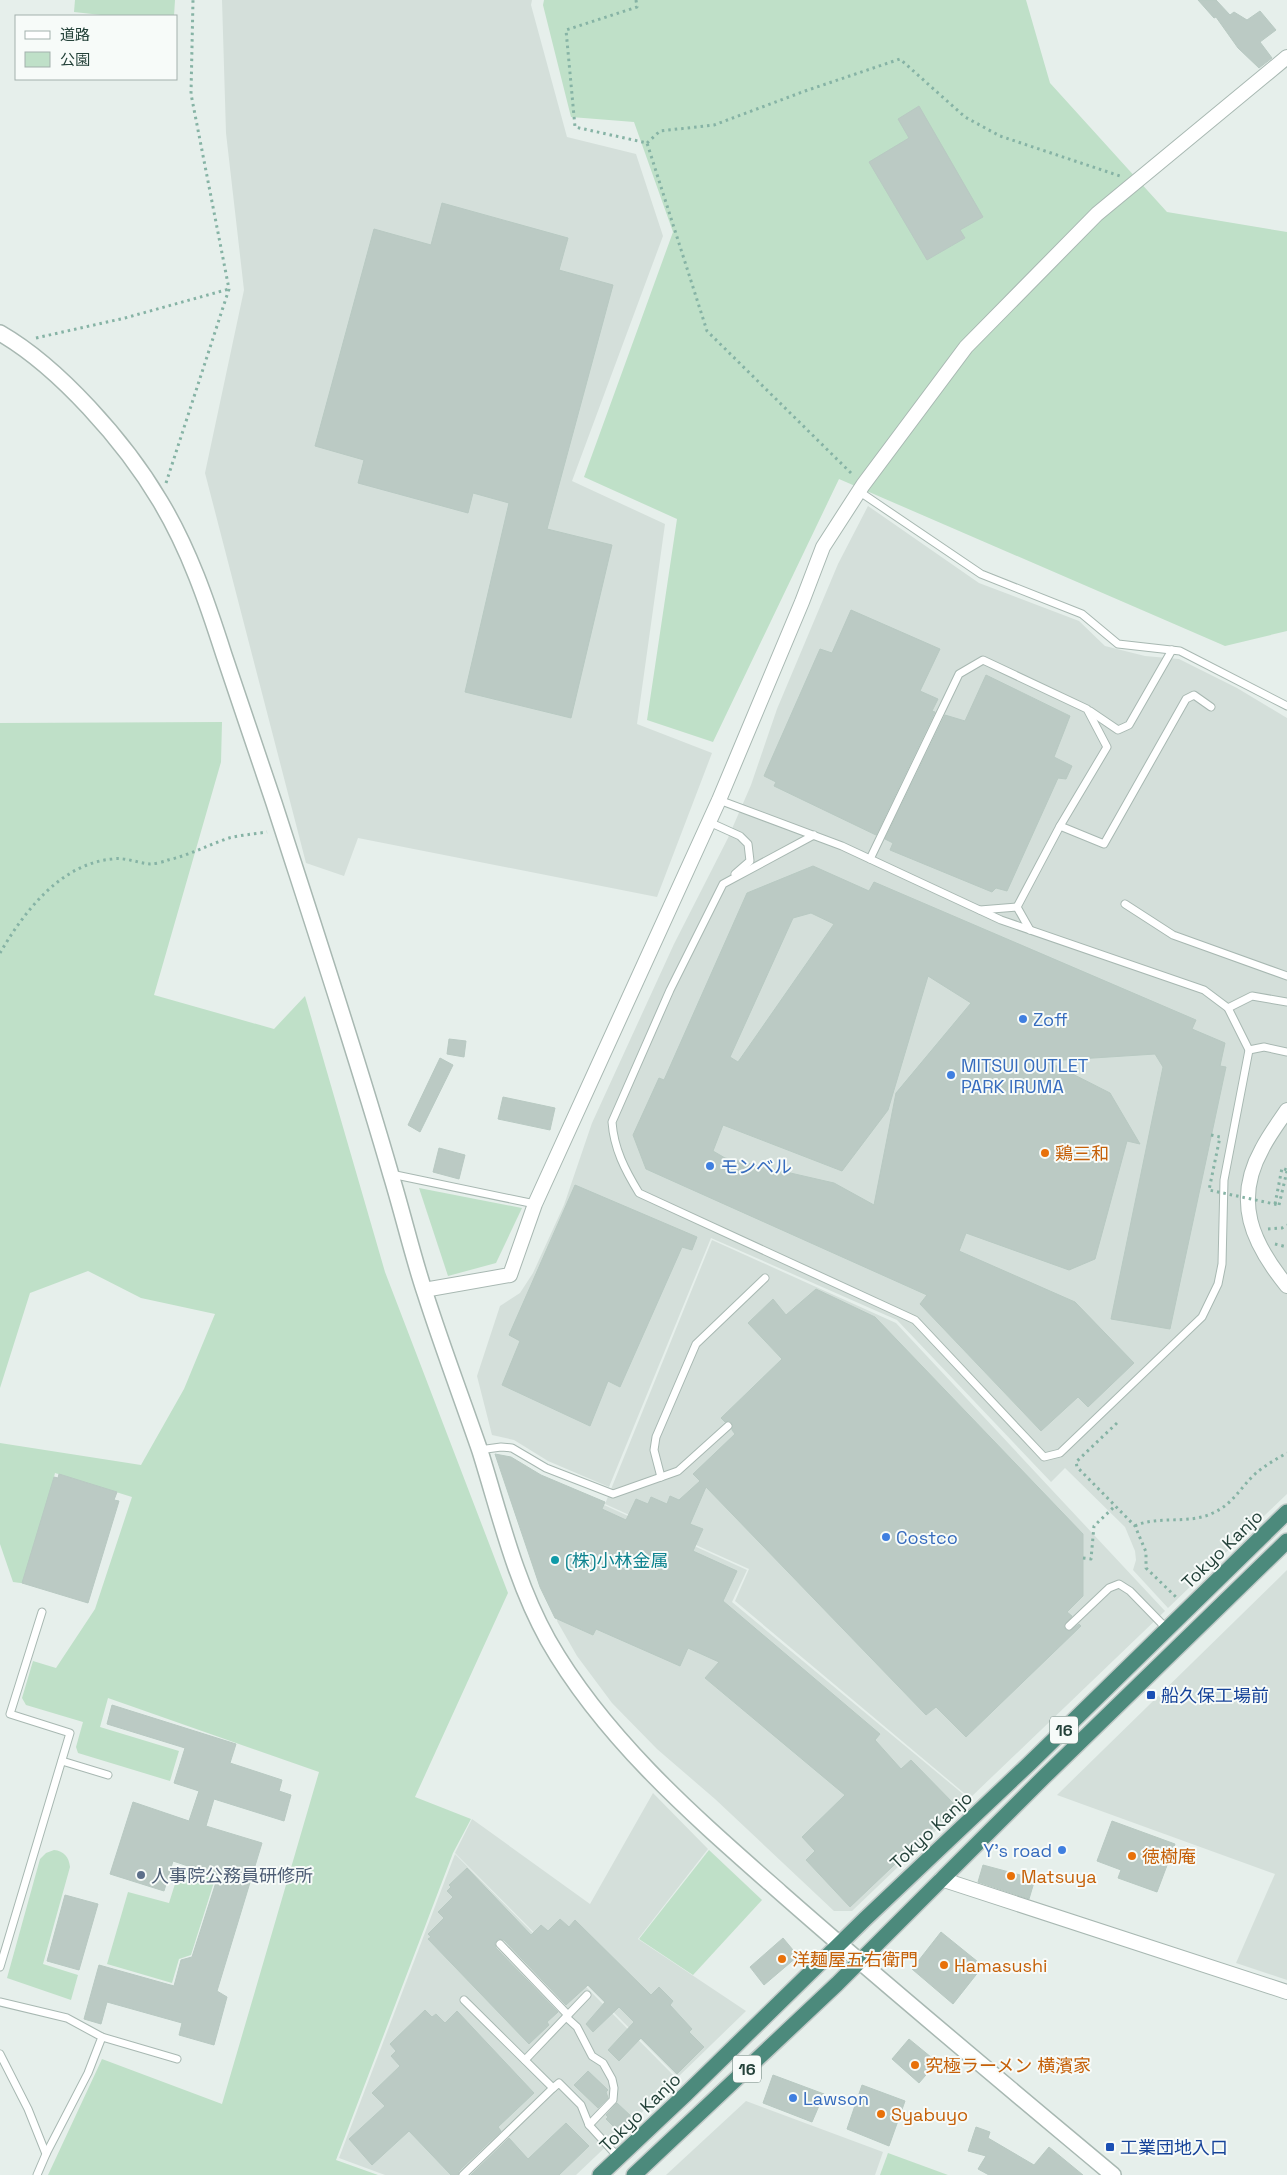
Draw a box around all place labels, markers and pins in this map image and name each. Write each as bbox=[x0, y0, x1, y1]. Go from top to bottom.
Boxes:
place label: Zoff bbox=[1033, 1008, 1068, 1031]
marker: Zoff bbox=[1017, 1013, 1029, 1025]
place label: MITSUI OUTLET PARK IRUMA bbox=[961, 1054, 1089, 1098]
marker: MITSUI OUTLET PARK IRUMA bbox=[945, 1069, 957, 1081]
place label: 鶏三和 bbox=[1055, 1142, 1109, 1165]
marker: 鶏三和 bbox=[1039, 1147, 1051, 1159]
place label: モンベル bbox=[720, 1155, 792, 1178]
marker: モンベル bbox=[704, 1160, 716, 1172]
place label: Costco bbox=[896, 1526, 958, 1549]
marker: Costco bbox=[880, 1531, 892, 1543]
place label: (株)小林金属 bbox=[565, 1549, 669, 1572]
marker: (株)小林金属 bbox=[549, 1554, 561, 1566]
place label: 船久保工場前 bbox=[1161, 1684, 1269, 1707]
marker: 船久保工場前 bbox=[1145, 1689, 1157, 1701]
place label: Y's road bbox=[983, 1839, 1052, 1862]
marker: Y's road bbox=[1056, 1844, 1068, 1856]
place label: 徳樹庵 bbox=[1142, 1845, 1196, 1868]
marker: 徳樹庵 bbox=[1126, 1850, 1138, 1862]
place label: 人事院公務員研修所 bbox=[151, 1864, 313, 1887]
place label: Matsuya bbox=[1021, 1865, 1097, 1888]
marker: 人事院公務員研修所 bbox=[135, 1869, 147, 1881]
marker: Matsuya bbox=[1005, 1870, 1017, 1882]
place label: 洋麺屋五右衛門 bbox=[792, 1948, 918, 1971]
marker: 洋麺屋五右衛門 bbox=[776, 1953, 788, 1965]
place label: Hamasushi bbox=[954, 1954, 1047, 1977]
marker: Hamasushi bbox=[938, 1959, 950, 1971]
place label: 究極ラーメン 横濱家 bbox=[925, 2054, 1091, 2077]
marker: 究極ラーメン 横濱家 bbox=[909, 2059, 921, 2071]
place label: Lawson bbox=[803, 2087, 869, 2110]
marker: Lawson bbox=[787, 2092, 799, 2104]
place label: Syabuyo bbox=[891, 2103, 968, 2126]
marker: Syabuyo bbox=[875, 2108, 887, 2120]
place label: 工業団地入口 bbox=[1120, 2136, 1228, 2159]
marker: 工業団地入口 bbox=[1104, 2141, 1116, 2153]

